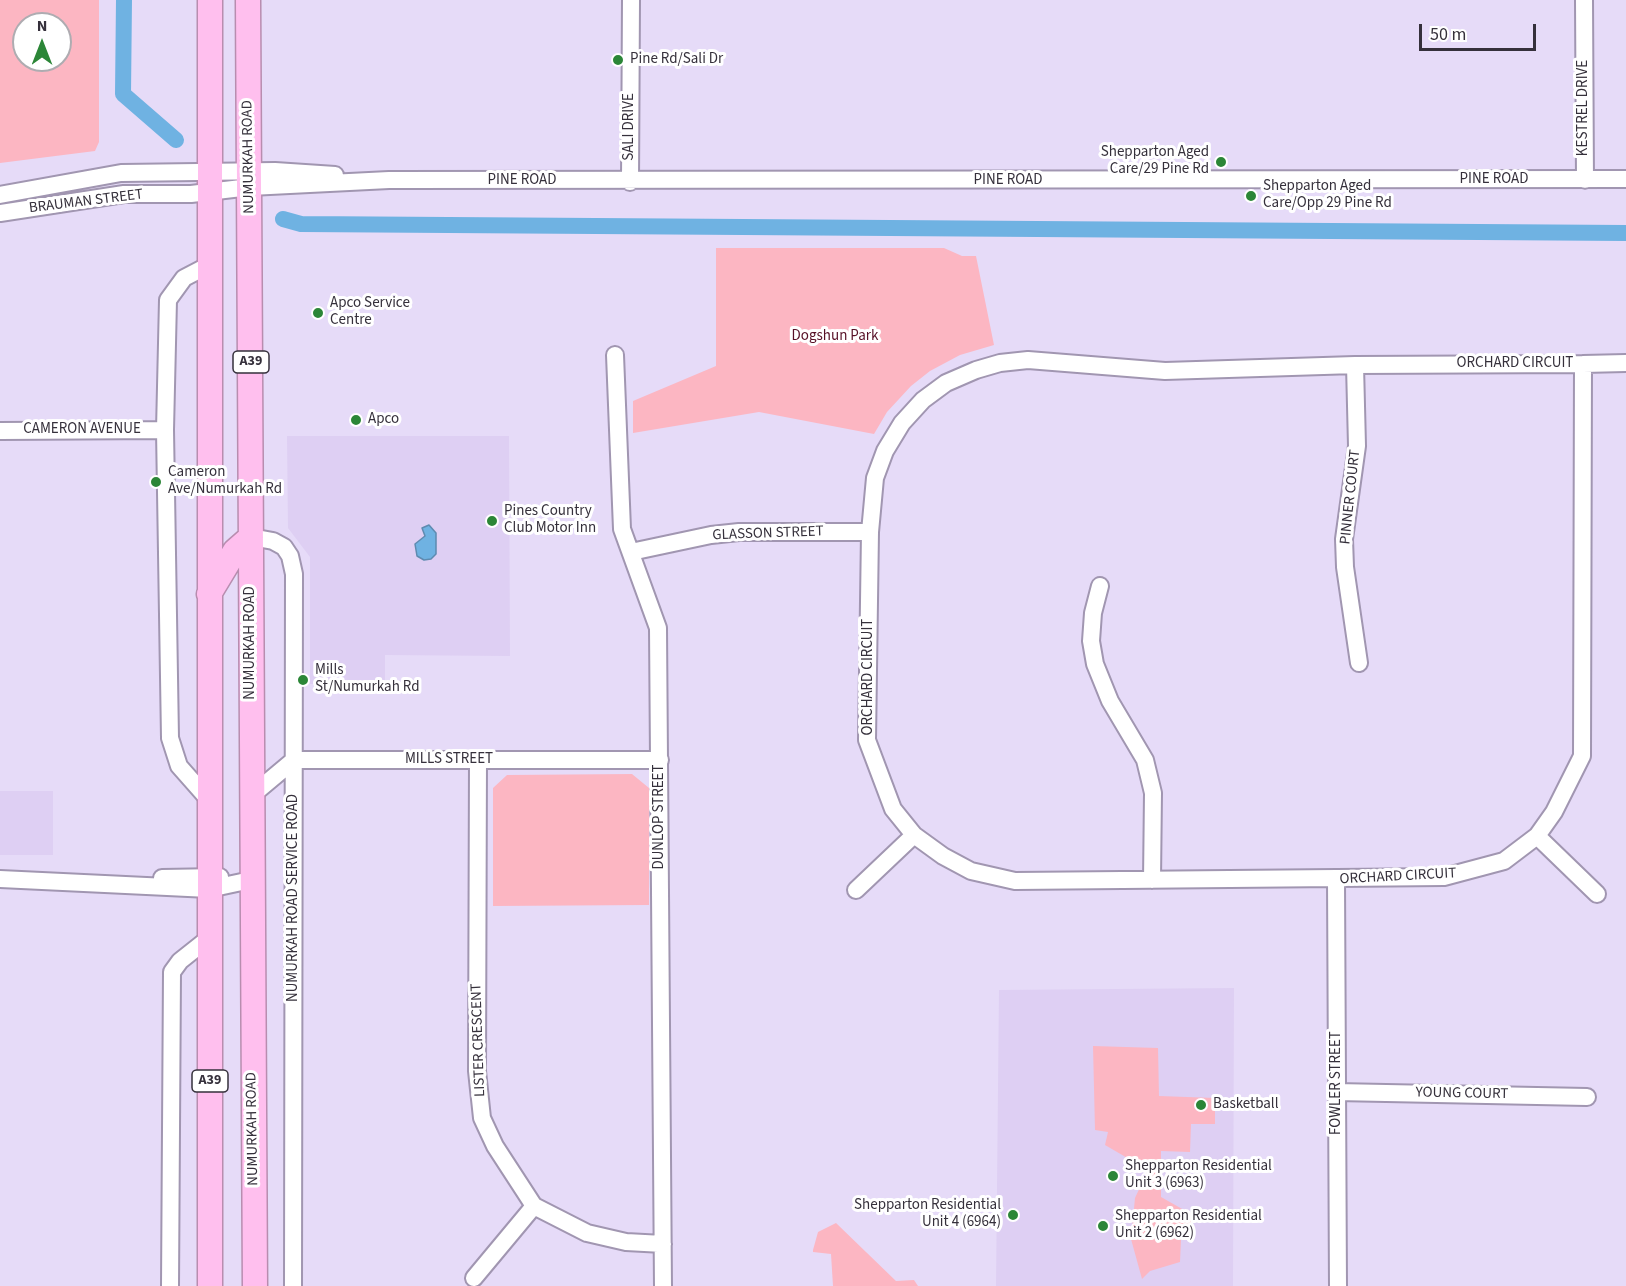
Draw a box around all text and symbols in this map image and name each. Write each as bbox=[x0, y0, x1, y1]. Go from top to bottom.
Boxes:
north arrow bbox=[12, 12, 72, 72]
scale bar bbox=[1422, 12, 1539, 50]
text: N bbox=[37, 15, 47, 37]
text: 50 m bbox=[1430, 22, 1466, 47]
place label: Pine Rd/Sali Dr bbox=[630, 51, 723, 69]
marker: Pine Rd/Sali Dr bbox=[611, 53, 625, 67]
street label: KESTREL DRIVE bbox=[1575, 60, 1593, 156]
street label: SALI DRIVE bbox=[621, 93, 639, 161]
street label: NUMURKAH ROAD bbox=[239, 100, 259, 214]
place label: Shepparton Aged Care/29 Pine Rd bbox=[1101, 144, 1209, 179]
marker: Shepparton Aged Care/29 Pine Rd bbox=[1214, 155, 1228, 169]
street label: PINE ROAD bbox=[1460, 171, 1528, 189]
street label: PINE ROAD bbox=[488, 172, 556, 190]
street label: PINE ROAD bbox=[974, 172, 1042, 190]
place label: Shepparton Aged Care/Opp 29 Pine Rd bbox=[1263, 178, 1392, 213]
street label: BRAUMAN STREET bbox=[28, 186, 144, 218]
marker: Shepparton Aged Care/Opp 29 Pine Rd bbox=[1244, 189, 1258, 203]
place label: Apco Service Centre bbox=[330, 295, 410, 330]
marker: Apco Service Centre bbox=[311, 306, 325, 320]
park label: Dogshun Park bbox=[792, 328, 878, 346]
road number: A39 bbox=[233, 351, 269, 373]
street label: ORCHARD CIRCUIT bbox=[1457, 355, 1573, 373]
place label: Apco bbox=[368, 411, 399, 429]
marker: Apco bbox=[349, 413, 363, 427]
street label: CAMERON AVENUE bbox=[23, 421, 141, 439]
street label: PINNER COURT bbox=[1337, 449, 1365, 545]
place label: Cameron Ave/Numurkah Rd bbox=[168, 464, 282, 499]
marker: Cameron Ave/Numurkah Rd bbox=[149, 475, 163, 489]
place label: Pines Country Club Motor Inn bbox=[504, 503, 596, 538]
marker: Pines Country Club Motor Inn bbox=[485, 514, 499, 528]
street label: GLASSON STREET bbox=[712, 523, 824, 545]
street label: NUMURKAH ROAD bbox=[242, 586, 260, 700]
street label: ORCHARD CIRCUIT bbox=[860, 619, 878, 735]
place label: Mills St/Numurkah Rd bbox=[315, 662, 419, 697]
marker: Mills St/Numurkah Rd bbox=[296, 673, 310, 687]
street label: MILLS STREET bbox=[405, 751, 493, 769]
street label: DUNLOP STREET bbox=[651, 764, 669, 870]
street label: NUMURKAH ROAD SERVICE ROAD bbox=[285, 794, 303, 1002]
street label: ORCHARD CIRCUIT bbox=[1339, 865, 1457, 889]
street label: LISTER CRESCENT bbox=[468, 983, 490, 1097]
street label: FOWLER STREET bbox=[1328, 1031, 1346, 1135]
road number: A39 bbox=[192, 1070, 228, 1092]
street label: NUMURKAH ROAD bbox=[243, 1072, 263, 1186]
street label: YOUNG COURT bbox=[1416, 1084, 1508, 1104]
place label: Basketball bbox=[1213, 1096, 1278, 1114]
marker: Basketball bbox=[1194, 1098, 1208, 1112]
place label: Shepparton Residential Unit 3 (6963) bbox=[1125, 1158, 1272, 1193]
marker: Shepparton Residential Unit 3 (6963) bbox=[1106, 1169, 1120, 1183]
place label: Shepparton Residential Unit 4 (6964) bbox=[854, 1197, 1001, 1232]
marker: Shepparton Residential Unit 4 (6964) bbox=[1006, 1208, 1020, 1222]
place label: Shepparton Residential Unit 2 (6962) bbox=[1115, 1208, 1262, 1243]
marker: Shepparton Residential Unit 2 (6962) bbox=[1096, 1219, 1110, 1233]

